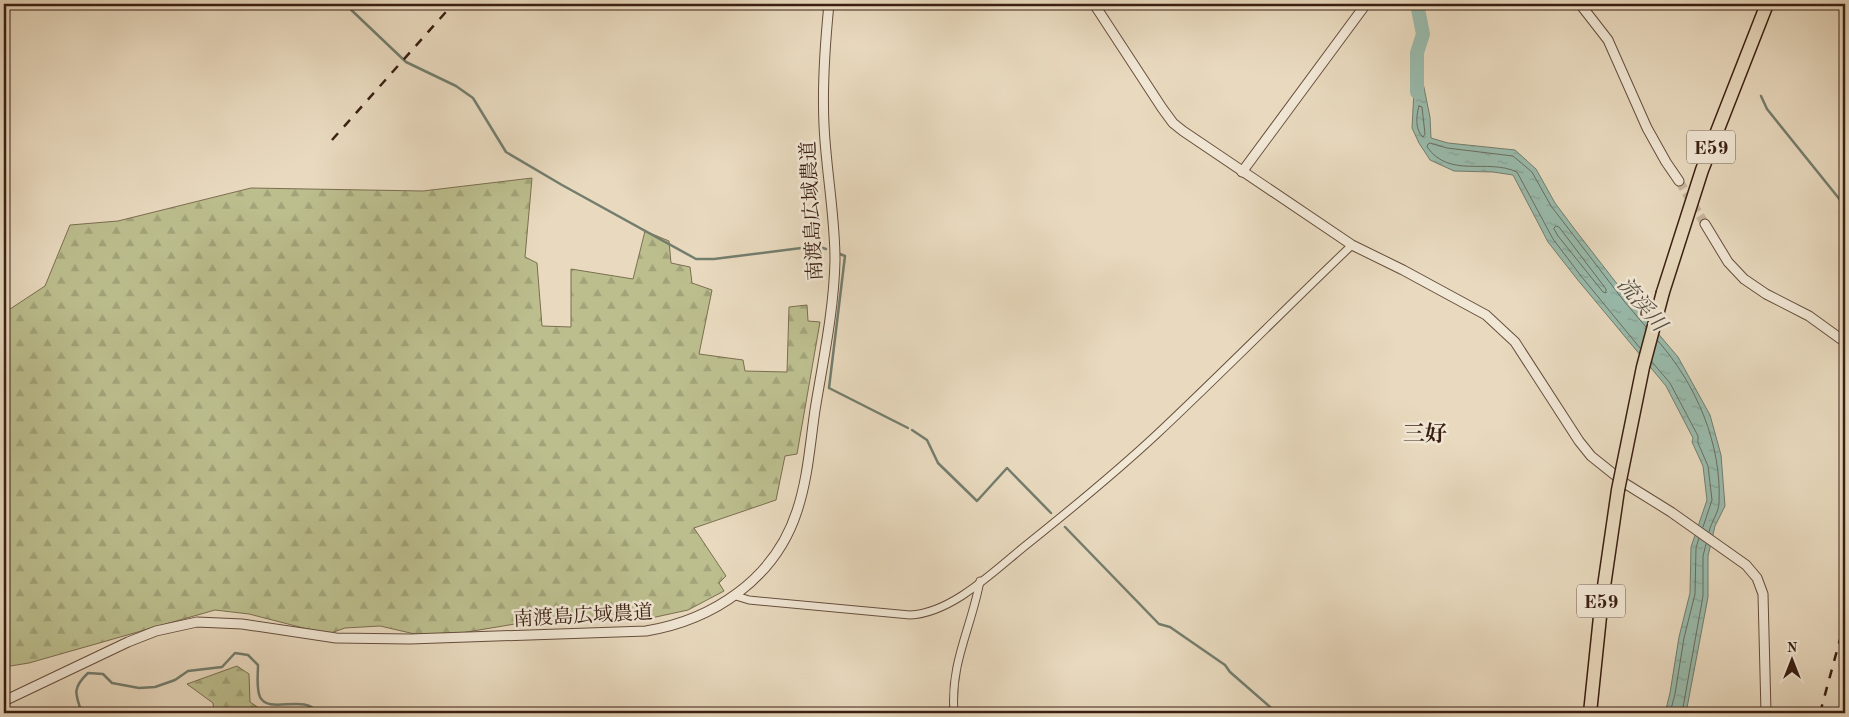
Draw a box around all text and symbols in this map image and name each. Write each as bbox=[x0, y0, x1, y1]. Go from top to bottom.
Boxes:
road number: E59 bbox=[1687, 130, 1735, 163]
street label: 南渡島広域農道 bbox=[797, 140, 827, 281]
water label: 流渓川 bbox=[1613, 273, 1672, 337]
district label: 三好 bbox=[1403, 422, 1447, 446]
road number: E59 bbox=[1577, 584, 1625, 618]
street label: 南渡島広域農道 bbox=[513, 601, 654, 631]
north arrow bbox=[1766, 634, 1816, 684]
text: N bbox=[1787, 641, 1798, 655]

